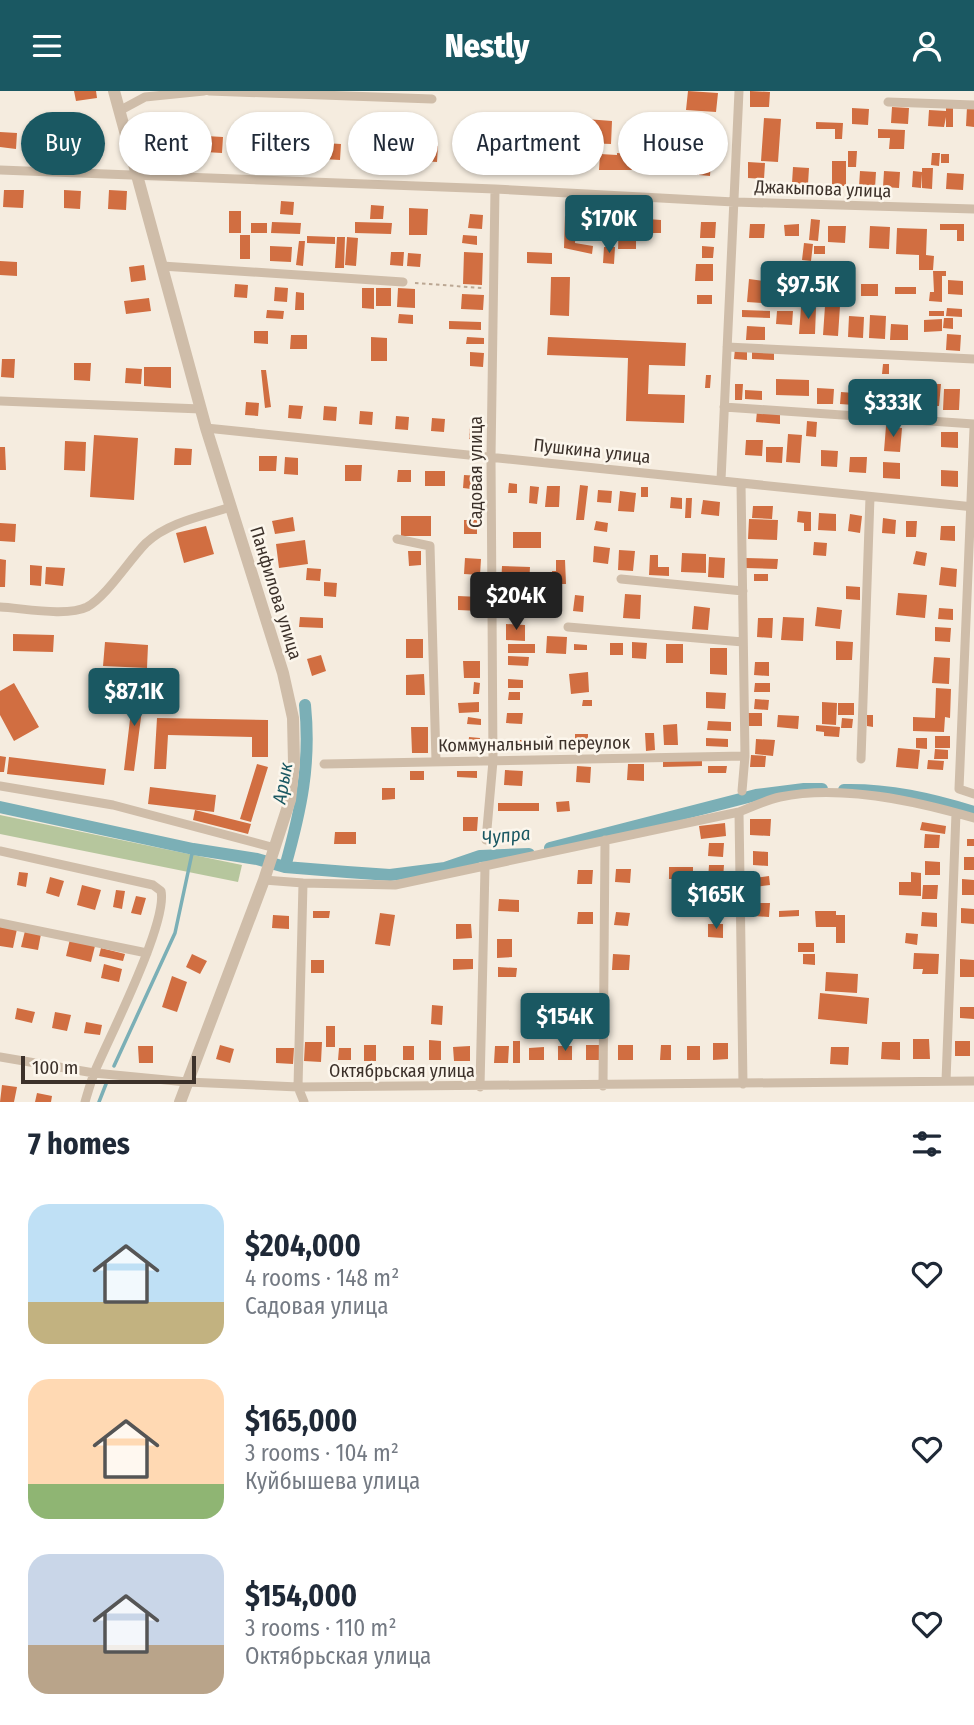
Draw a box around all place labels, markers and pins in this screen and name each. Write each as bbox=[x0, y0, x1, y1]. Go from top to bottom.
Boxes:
pin: $170K bbox=[560, 195, 658, 255]
pin: $97.5K bbox=[751, 261, 865, 321]
pin: $333K bbox=[844, 379, 942, 439]
pin: $204K bbox=[467, 573, 565, 632]
pin: $87.1K bbox=[77, 669, 191, 728]
pin: $165K bbox=[667, 871, 765, 931]
pin: $154K bbox=[516, 993, 614, 1053]

